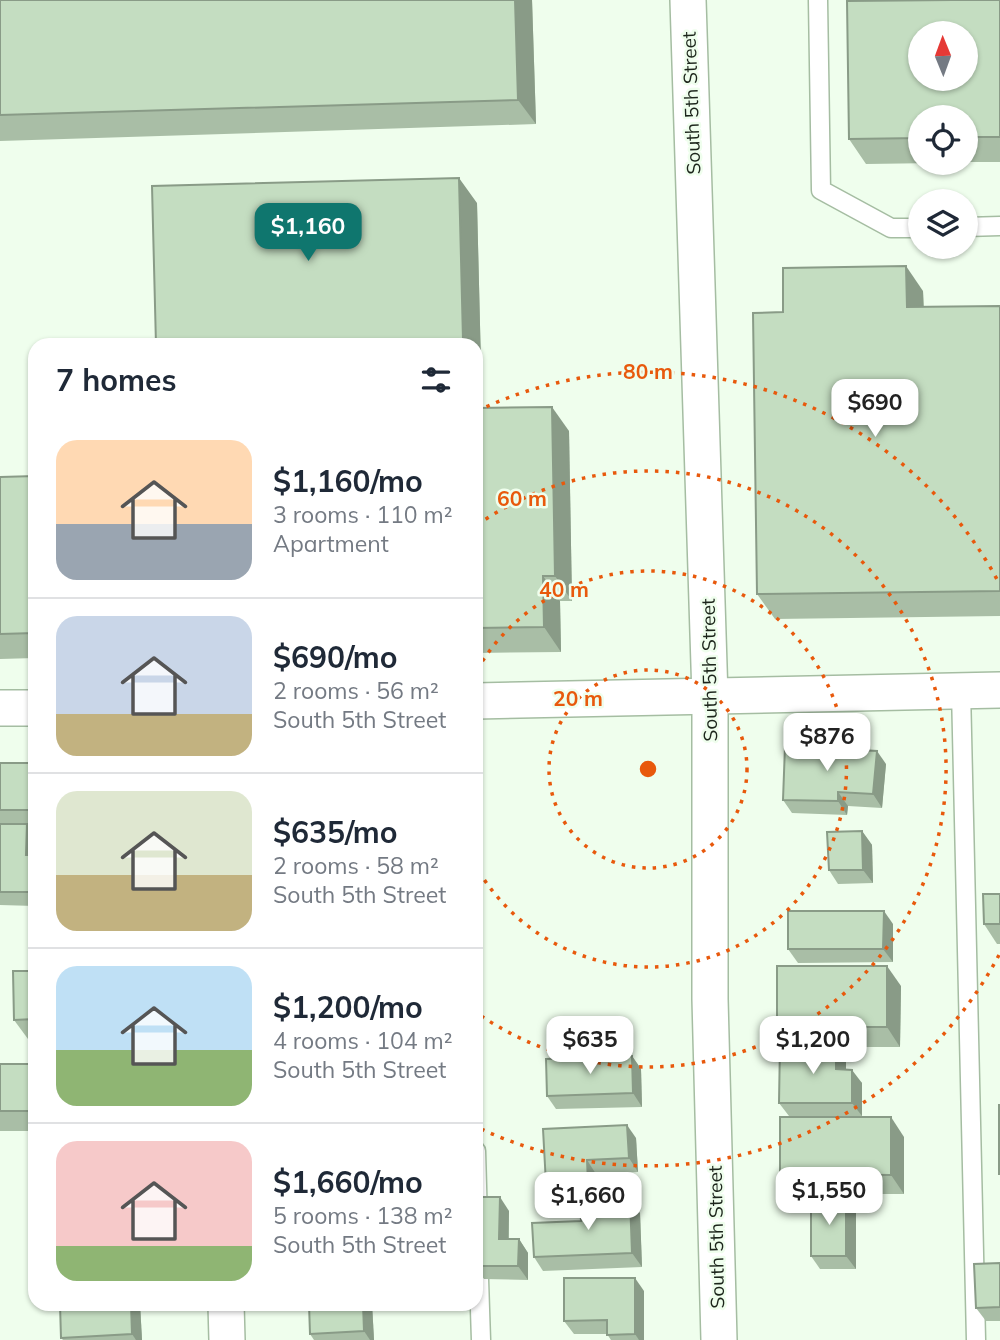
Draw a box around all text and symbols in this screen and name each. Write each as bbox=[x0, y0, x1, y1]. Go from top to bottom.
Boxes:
north arrow bbox=[908, 21, 978, 91]
map controls bbox=[908, 21, 978, 259]
street label: South 5th Street bbox=[676, 31, 705, 175]
button: locate bbox=[908, 105, 978, 175]
button: layers bbox=[908, 189, 978, 259]
pin: $1,160 bbox=[251, 204, 365, 263]
text: $1,160 bbox=[271, 211, 345, 240]
text: 80 m bbox=[623, 358, 673, 384]
text: 7 homes bbox=[56, 361, 177, 399]
icon: filters bbox=[417, 361, 455, 399]
pin: $690 bbox=[834, 380, 916, 439]
text: $690 bbox=[847, 387, 903, 416]
text: $1,160/mo bbox=[273, 462, 423, 500]
icon: home bbox=[112, 468, 196, 552]
text: 60 m bbox=[497, 485, 547, 511]
text: 3 rooms · 110 m² bbox=[273, 500, 453, 529]
text: Apartment bbox=[273, 529, 389, 558]
text: 40 m bbox=[539, 576, 589, 602]
street label: South 5th Street bbox=[696, 598, 722, 742]
text: $690/mo bbox=[273, 638, 397, 676]
icon: home bbox=[112, 644, 196, 728]
text: 2 rooms · 56 m² bbox=[273, 676, 439, 705]
text: 20 m bbox=[553, 685, 603, 711]
text: South 5th Street bbox=[273, 705, 446, 734]
pin: $876 bbox=[786, 714, 868, 773]
text: $876 bbox=[799, 721, 855, 750]
centre of rings bbox=[636, 757, 660, 781]
text: $635/mo bbox=[273, 813, 397, 851]
icon: home bbox=[112, 819, 196, 903]
text: 2 rooms · 58 m² bbox=[273, 851, 439, 880]
text: South 5th Street bbox=[273, 880, 446, 909]
text: $1,200/mo bbox=[273, 988, 423, 1026]
icon: home bbox=[112, 994, 196, 1078]
pin: $635 bbox=[549, 1016, 631, 1076]
pin: $1,200 bbox=[756, 1016, 870, 1076]
text: $635 bbox=[562, 1024, 618, 1053]
text: $1,200 bbox=[776, 1024, 850, 1053]
text: 4 rooms · 104 m² bbox=[273, 1026, 453, 1055]
text: South 5th Street bbox=[273, 1055, 446, 1084]
text: $1,660/mo bbox=[273, 1163, 423, 1201]
street label: South 5th Street bbox=[703, 1165, 729, 1309]
pin: $1,550 bbox=[772, 1168, 886, 1227]
icon: home bbox=[112, 1169, 196, 1253]
pin: $1,660 bbox=[531, 1172, 645, 1232]
text: $1,550 bbox=[792, 1175, 866, 1204]
text: $1,660 bbox=[551, 1180, 625, 1209]
text: 5 rooms · 138 m² bbox=[273, 1201, 453, 1230]
text: South 5th Street bbox=[273, 1230, 446, 1259]

